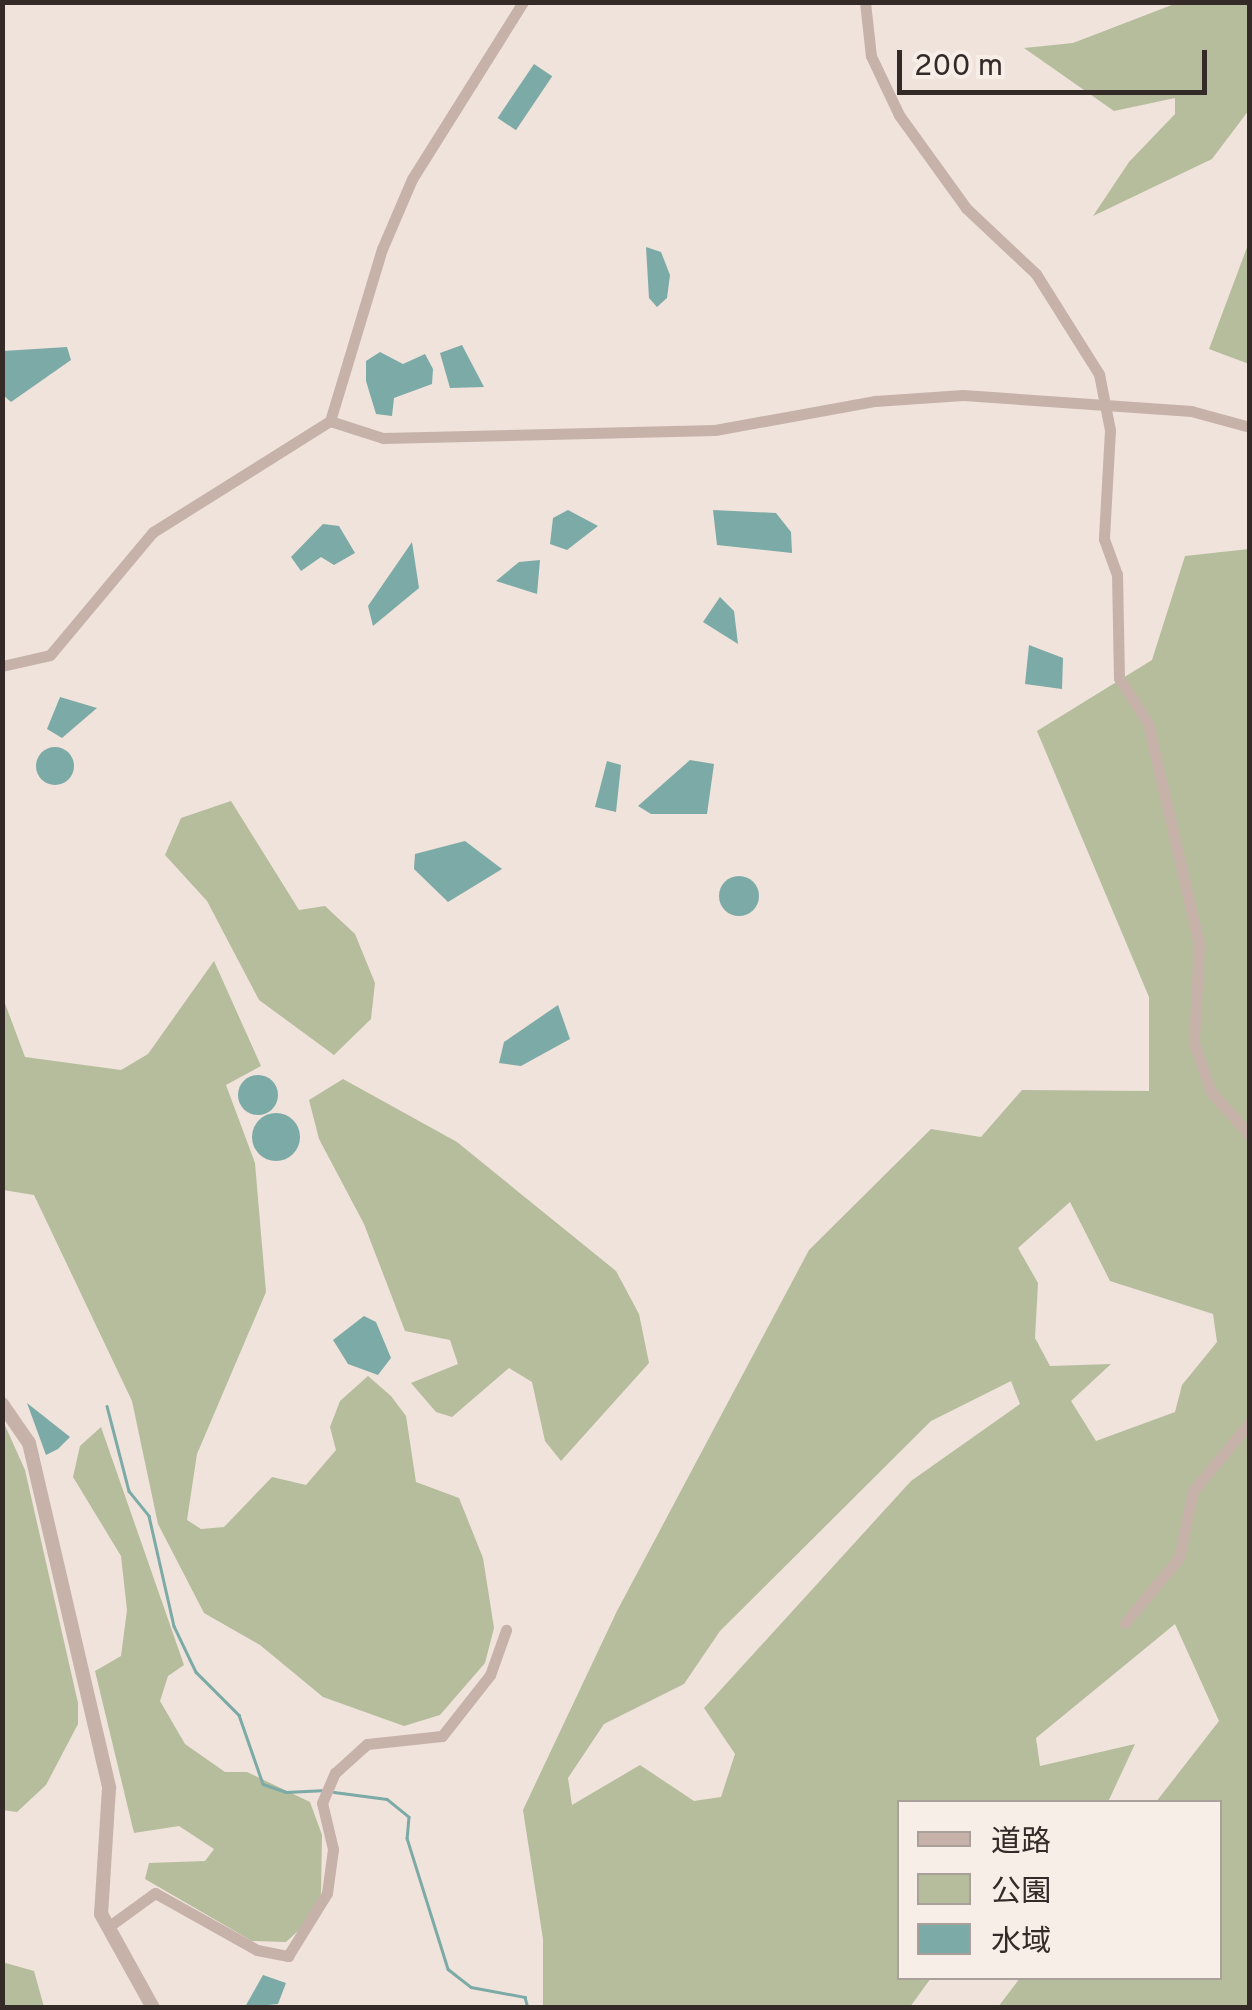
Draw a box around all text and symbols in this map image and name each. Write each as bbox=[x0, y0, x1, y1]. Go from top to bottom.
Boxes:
scale bar bbox=[902, 30, 1212, 92]
text: 200 m bbox=[914, 49, 1003, 86]
legend bbox=[897, 1800, 1222, 1980]
text: 道路 bbox=[991, 1825, 1051, 1862]
text: 公園 bbox=[991, 1875, 1051, 1912]
text: 水域 bbox=[991, 1925, 1051, 1962]

